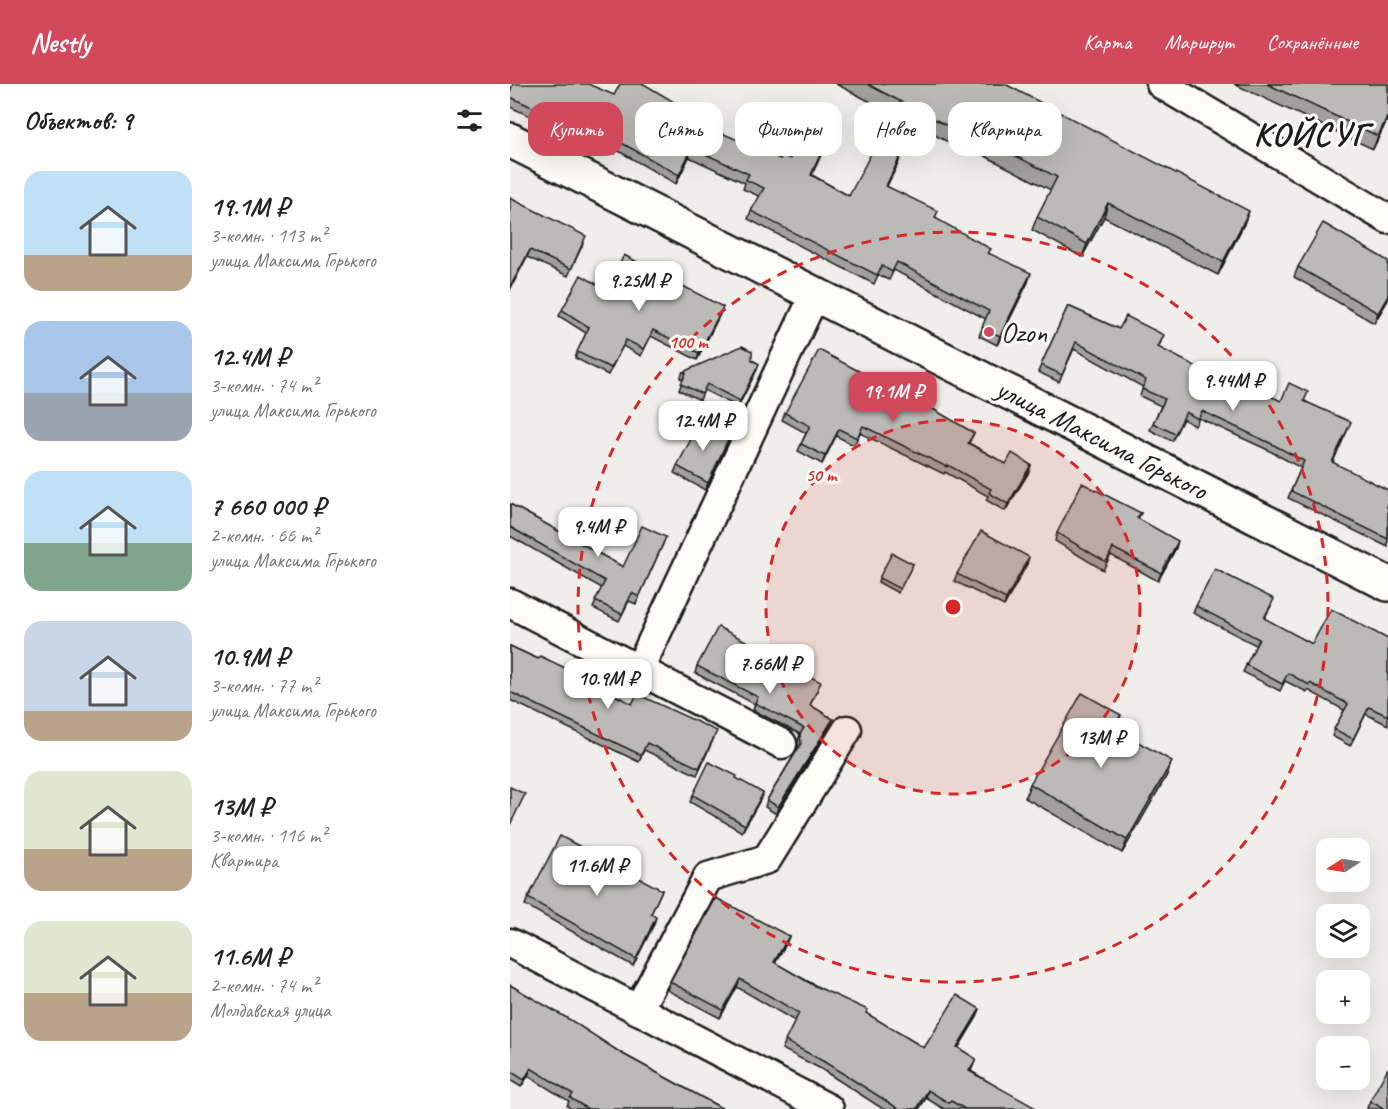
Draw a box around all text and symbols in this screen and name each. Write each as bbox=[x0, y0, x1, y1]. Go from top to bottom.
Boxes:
text: Nestly bbox=[30, 25, 91, 60]
text: Карта bbox=[1083, 29, 1132, 55]
text: Маршрут bbox=[1165, 29, 1234, 55]
text: Сохранённые bbox=[1267, 29, 1358, 55]
chip: Купить bbox=[528, 102, 623, 156]
chip: Снять bbox=[635, 102, 723, 156]
chip: Фильтры bbox=[735, 102, 842, 156]
chip: Новое bbox=[854, 102, 936, 156]
chip: Квартира bbox=[948, 102, 1062, 156]
text: Объектов: 9 bbox=[24, 104, 132, 137]
icon: filters bbox=[453, 104, 486, 137]
district label: КОЙСУГ bbox=[1253, 112, 1374, 155]
text: 19.1M ₽ bbox=[210, 190, 289, 223]
icon: home bbox=[72, 195, 144, 267]
text: 3-комн. · 113 m² bbox=[210, 223, 327, 248]
text: улица Максима Горького bbox=[210, 248, 376, 273]
pin: 9.25M ₽ bbox=[584, 261, 694, 312]
text: 9.25M ₽ bbox=[609, 268, 669, 293]
place label: Ozon bbox=[1001, 315, 1047, 350]
marker: Ozon bbox=[982, 325, 996, 339]
text: 100 m bbox=[669, 331, 709, 353]
text: 12.4M ₽ bbox=[210, 340, 289, 373]
icon: home bbox=[72, 345, 144, 417]
pin: 9.44M ₽ bbox=[1178, 361, 1288, 412]
text: 9.44M ₽ bbox=[1203, 368, 1263, 393]
street label: улица Максима Горького bbox=[989, 370, 1215, 508]
pin: 19.1M ₽ bbox=[838, 372, 948, 423]
text: 3-комн. · 74 m² bbox=[210, 373, 318, 398]
text: 19.1M ₽ bbox=[863, 379, 923, 404]
text: улица Максима Горького bbox=[210, 398, 376, 423]
pin: 12.4M ₽ bbox=[648, 401, 758, 452]
text: 12.4M ₽ bbox=[673, 408, 733, 433]
text: 50 m bbox=[806, 464, 838, 486]
text: 7 660 000 ₽ bbox=[210, 490, 325, 523]
icon: home bbox=[72, 495, 144, 567]
pin: 9.4M ₽ bbox=[549, 507, 647, 558]
text: 9.4M ₽ bbox=[572, 514, 624, 539]
text: 2-комн. · 66 m² bbox=[210, 523, 318, 548]
text: улица Максима Горького bbox=[210, 548, 376, 573]
centre of rings bbox=[943, 597, 963, 617]
text: 10.9M ₽ bbox=[210, 640, 289, 673]
pin: 7.66M ₽ bbox=[715, 644, 825, 695]
icon: home bbox=[72, 645, 144, 717]
text: 7.66M ₽ bbox=[739, 651, 801, 676]
pin: 10.9M ₽ bbox=[553, 659, 663, 710]
text: 10.9M ₽ bbox=[578, 666, 638, 691]
text: 3-комн. · 77 m² bbox=[210, 673, 318, 698]
text: улица Максима Горького bbox=[210, 698, 376, 723]
pin: 13M ₽ bbox=[1059, 718, 1143, 769]
text: 13M ₽ bbox=[1077, 725, 1125, 750]
text: 13M ₽ bbox=[210, 790, 272, 823]
icon: home bbox=[72, 795, 144, 867]
text: 3-комн. · 116 m² bbox=[210, 823, 327, 848]
north arrow bbox=[1316, 838, 1370, 892]
map controls bbox=[1316, 838, 1370, 1090]
pin: 11.6M ₽ bbox=[542, 846, 652, 897]
text: Квартира bbox=[210, 848, 278, 873]
text: 11.6M ₽ bbox=[566, 853, 628, 878]
button: layers bbox=[1316, 904, 1370, 958]
text: 11.6M ₽ bbox=[210, 940, 289, 973]
icon: home bbox=[72, 945, 144, 1017]
button: + bbox=[1316, 970, 1370, 1024]
text: 2-комн. · 74 m² bbox=[210, 973, 318, 998]
text: Молдавская улица bbox=[210, 998, 331, 1023]
button: − bbox=[1316, 1036, 1370, 1090]

